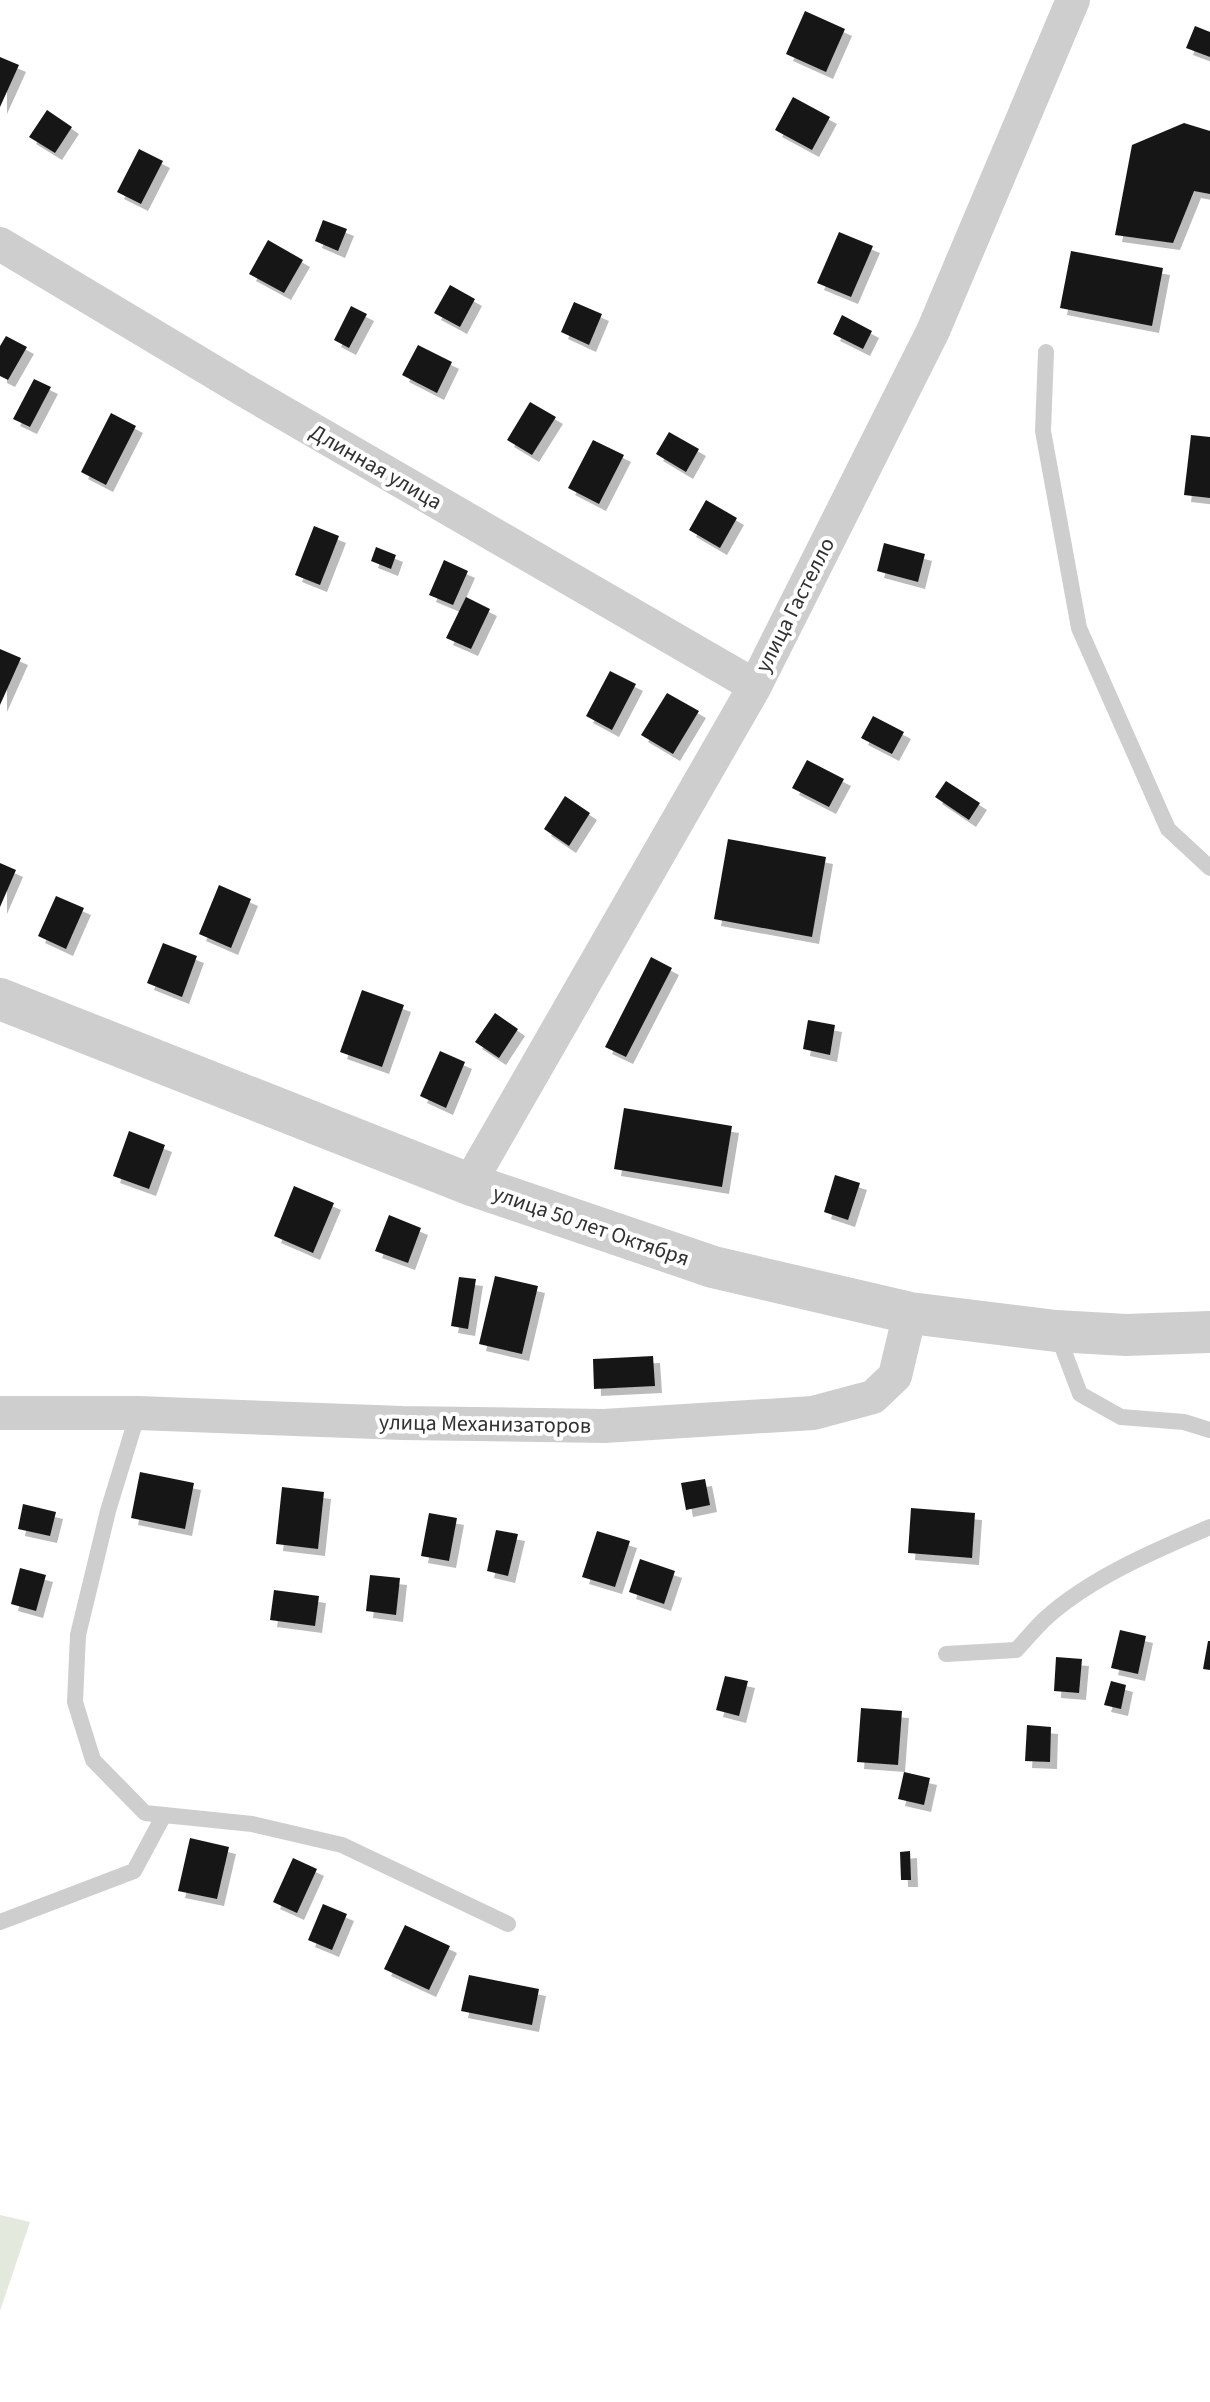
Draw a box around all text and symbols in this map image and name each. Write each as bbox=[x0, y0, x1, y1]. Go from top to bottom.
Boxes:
street label: Длинная улица bbox=[304, 416, 448, 518]
street label: улица Гастелло bbox=[747, 532, 843, 678]
street label: улица 50 лет Октября bbox=[488, 1177, 694, 1275]
street label: улица Механизаторов bbox=[379, 1406, 591, 1442]

